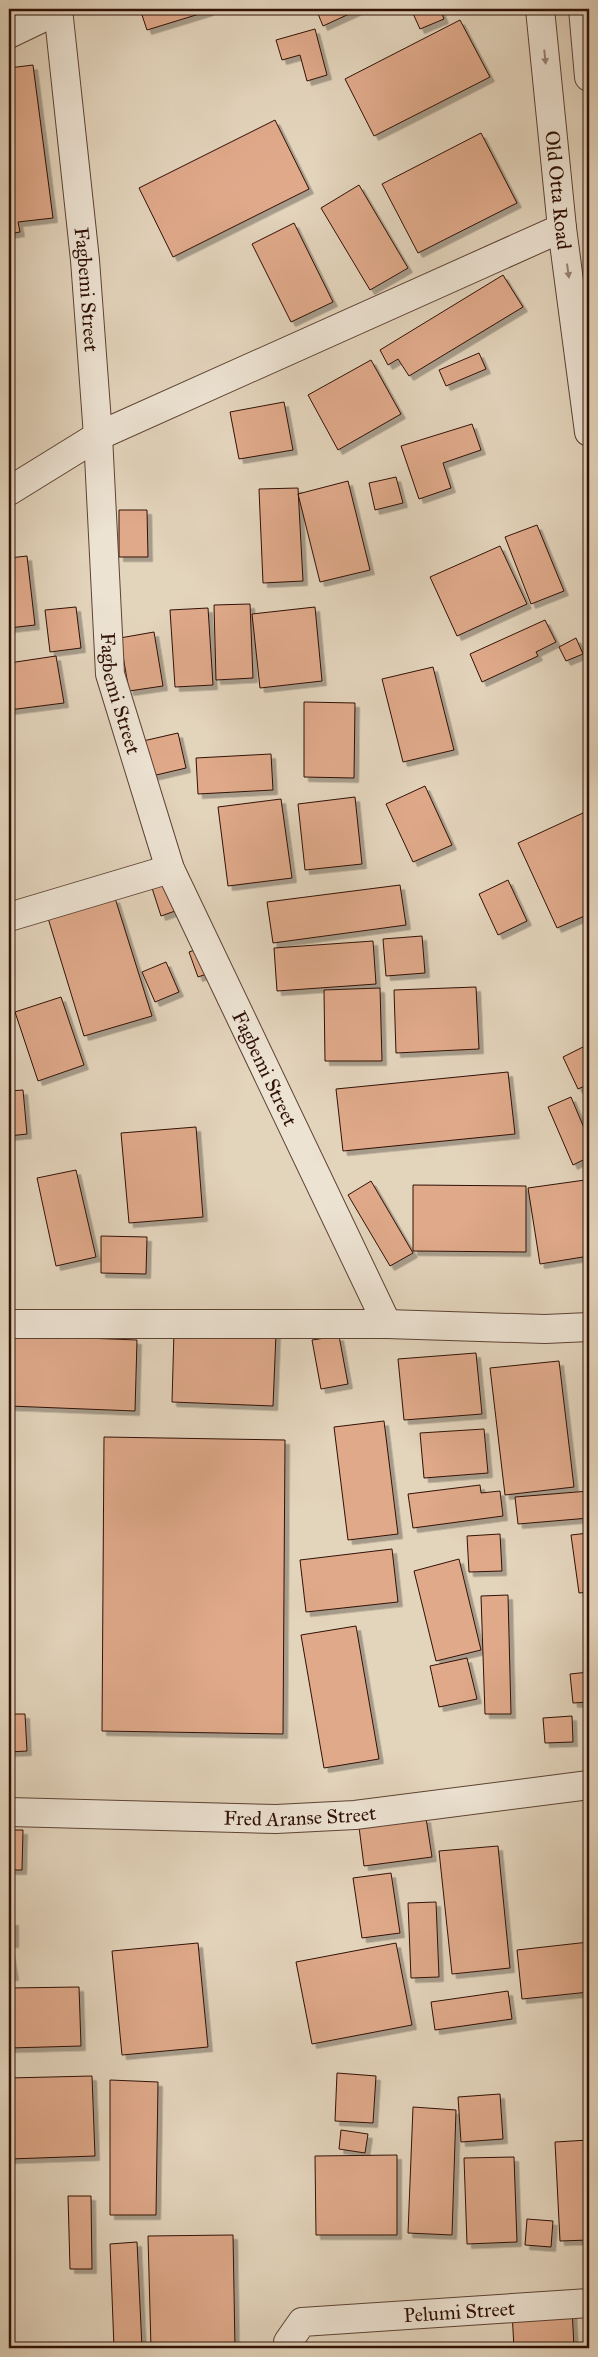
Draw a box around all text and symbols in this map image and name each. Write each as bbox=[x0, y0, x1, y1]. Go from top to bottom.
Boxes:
one-way arrow bbox=[541, 50, 549, 66]
street label: Old Otta Road bbox=[540, 129, 577, 251]
street label: Fagbemi Street bbox=[70, 226, 104, 353]
one-way arrow bbox=[564, 263, 572, 279]
street label: Fagbemi Street bbox=[96, 632, 146, 757]
street label: Fagbemi Street bbox=[227, 1007, 303, 1130]
street label: Fred Aranse Street bbox=[223, 1800, 377, 1831]
street label: Pelumi Street bbox=[403, 2296, 516, 2327]

